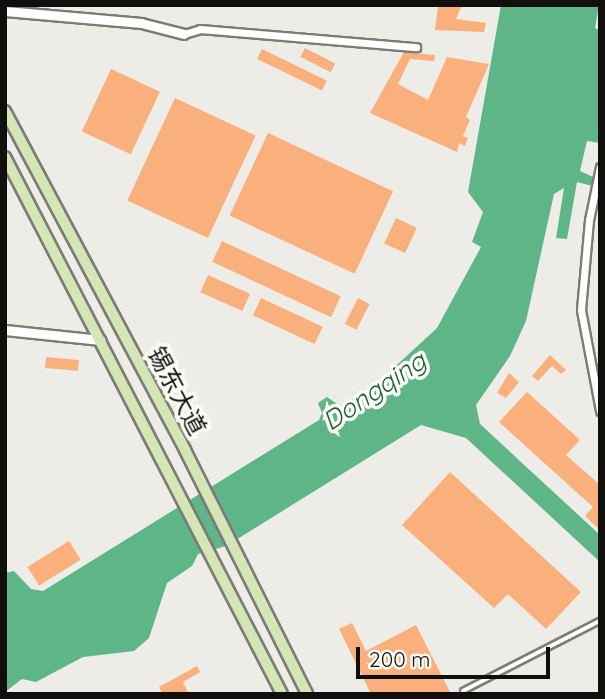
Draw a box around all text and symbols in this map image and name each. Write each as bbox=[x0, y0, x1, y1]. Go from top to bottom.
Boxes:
street label: 锡东大道 bbox=[142, 342, 212, 440]
water label: Dongqing bbox=[316, 345, 432, 437]
scale bar bbox=[360, 632, 554, 676]
text: 200 m bbox=[369, 646, 431, 672]

